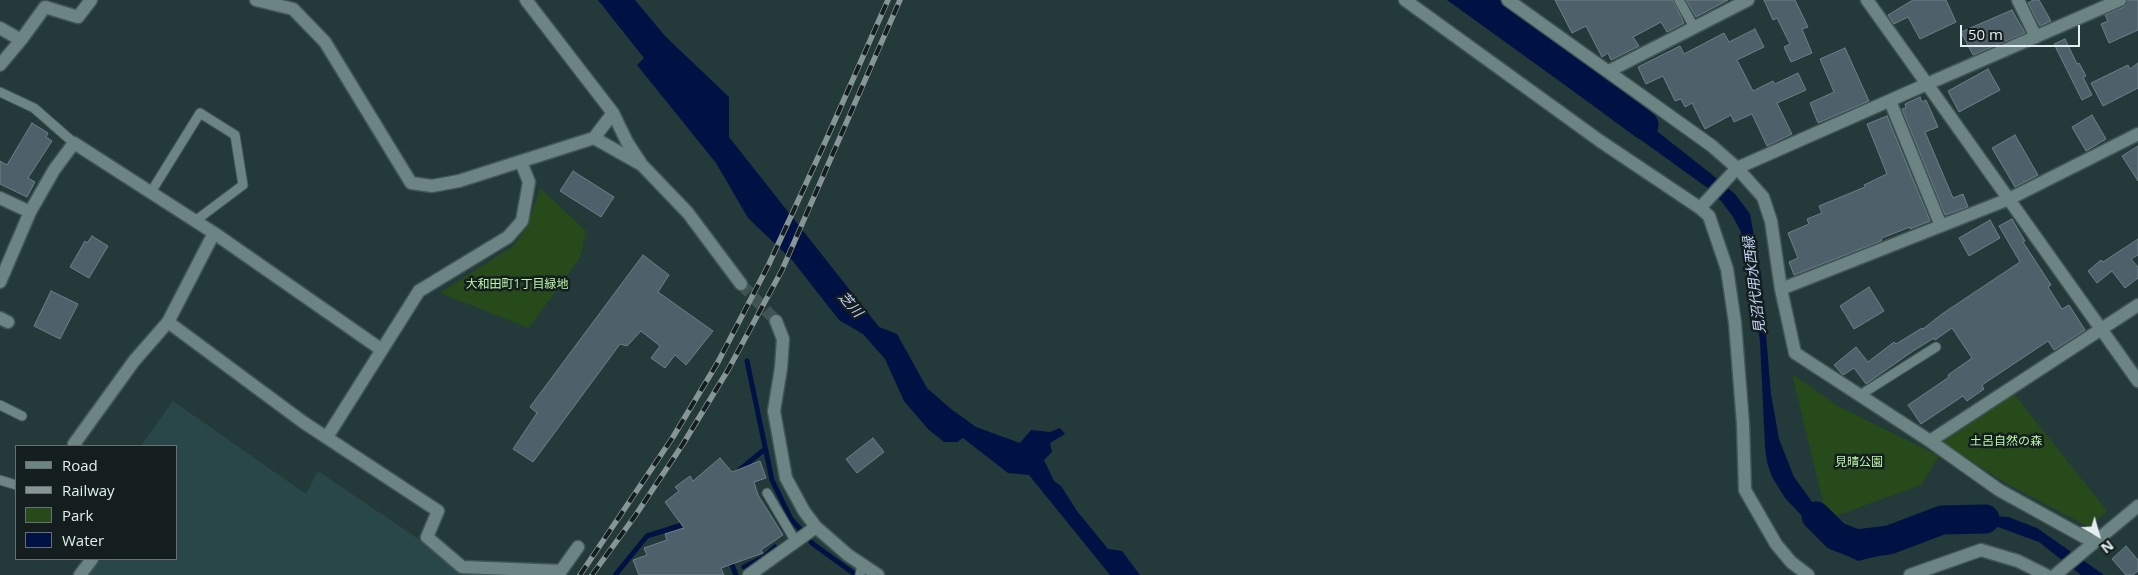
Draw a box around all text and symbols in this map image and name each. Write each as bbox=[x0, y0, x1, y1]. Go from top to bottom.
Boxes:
scale bar bbox=[1963, 15, 2083, 47]
text: 50 m bbox=[1968, 24, 2003, 44]
water label: 見沼代用水西緑 bbox=[1741, 235, 1769, 335]
park label: 大和田町1丁目緑地 bbox=[466, 278, 568, 292]
water label: 芝川 bbox=[834, 289, 866, 321]
park label: 土呂自然の森 bbox=[1970, 435, 2042, 449]
legend bbox=[15, 445, 178, 560]
text: Road bbox=[62, 455, 98, 475]
park label: 見晴公園 bbox=[1835, 456, 1883, 470]
text: Railway bbox=[62, 480, 115, 500]
text: Park bbox=[62, 505, 93, 525]
north arrow bbox=[2073, 510, 2123, 560]
text: Water bbox=[62, 530, 104, 550]
text: N bbox=[2097, 536, 2118, 558]

